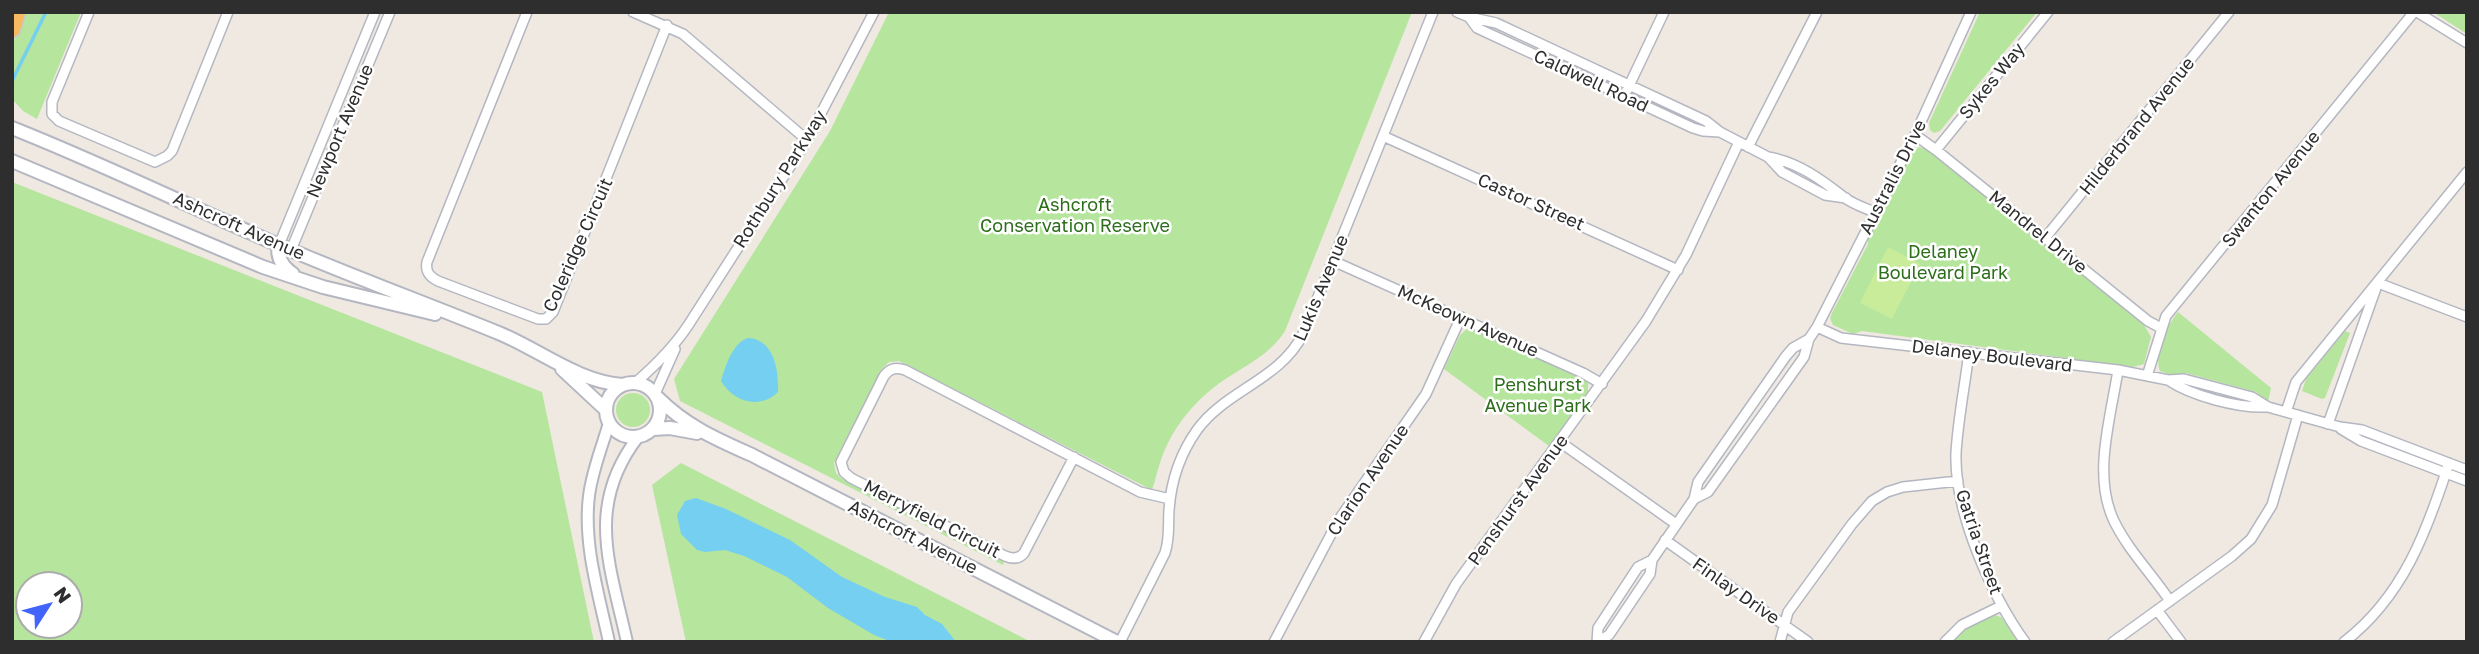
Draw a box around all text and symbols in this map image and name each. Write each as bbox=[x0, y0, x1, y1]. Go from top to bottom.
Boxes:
street label: Sykes Way bbox=[1954, 38, 2029, 123]
street label: Caldwell Road bbox=[1531, 44, 1652, 116]
street label: Hilderbrand Avenue bbox=[2074, 52, 2199, 199]
street label: Newport Avenue bbox=[301, 60, 377, 201]
street label: Rothbury Parkway bbox=[728, 105, 830, 252]
street label: Australis Drive bbox=[1854, 116, 1930, 237]
street label: Swanton Avenue bbox=[2216, 126, 2324, 251]
street label: Castor Street bbox=[1475, 168, 1588, 234]
street label: Coleridge Circuit bbox=[538, 174, 617, 315]
street label: Mandrel Drive bbox=[1985, 185, 2092, 278]
street label: Ashcroft Avenue bbox=[170, 186, 309, 264]
park label: Ashcroft Conservation Reserve bbox=[980, 193, 1170, 236]
street label: Lukis Avenue bbox=[1288, 231, 1352, 344]
park label: Delaney Boulevard Park bbox=[1878, 240, 2008, 283]
street label: McKeown Avenue bbox=[1394, 279, 1542, 361]
street label: Delaney Boulevard bbox=[1911, 334, 2074, 376]
park label: Penshurst Avenue Park bbox=[1484, 373, 1592, 416]
street label: Clarion Avenue bbox=[1322, 419, 1413, 539]
street label: Penshurst Avenue bbox=[1462, 430, 1572, 569]
street label: Merryfield Circuit bbox=[860, 474, 1005, 562]
street label: Gatria Street bbox=[1952, 486, 2008, 597]
street label: Ashcroft Avenue bbox=[845, 494, 982, 578]
street label: Finlay Drive bbox=[1689, 552, 1784, 628]
north arrow bbox=[14, 570, 84, 640]
text: N bbox=[50, 582, 77, 607]

